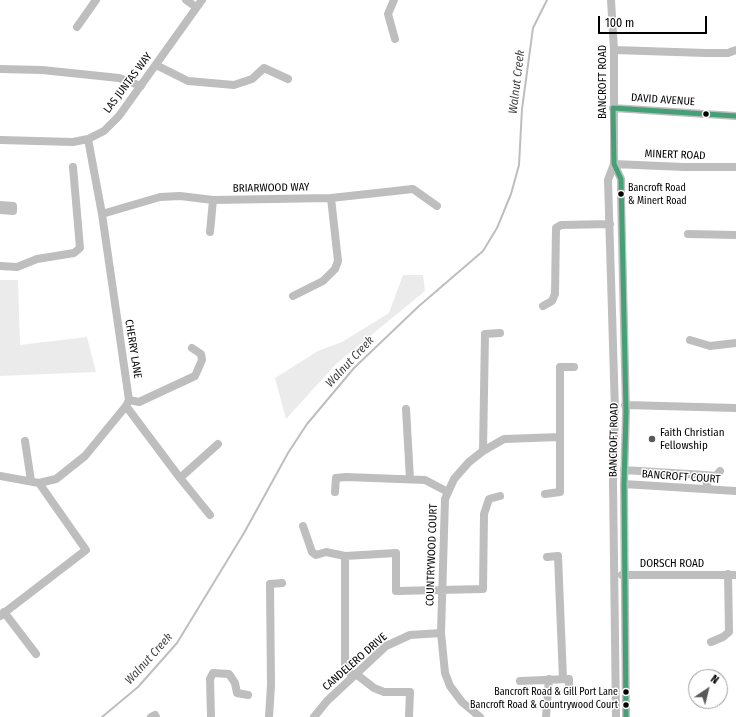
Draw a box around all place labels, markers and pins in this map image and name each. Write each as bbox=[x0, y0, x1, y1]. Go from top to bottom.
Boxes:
unlabelled marker bbox=[701, 109, 711, 119]
place label: Bancroft Road & Minert Road bbox=[628, 182, 687, 206]
marker: Bancroft Road & Minert Road bbox=[616, 189, 626, 199]
place label: Faith Christian Fellowship bbox=[660, 426, 724, 452]
marker: Faith Christian Fellowship bbox=[647, 434, 657, 444]
place label: Bancroft Road & Gill Port Lane bbox=[494, 686, 618, 698]
marker: Bancroft Road & Gill Port Lane bbox=[621, 687, 631, 697]
place label: Bancroft Road & Countrywood Court bbox=[470, 699, 618, 711]
marker: Bancroft Road & Countrywood Court bbox=[621, 700, 631, 710]

